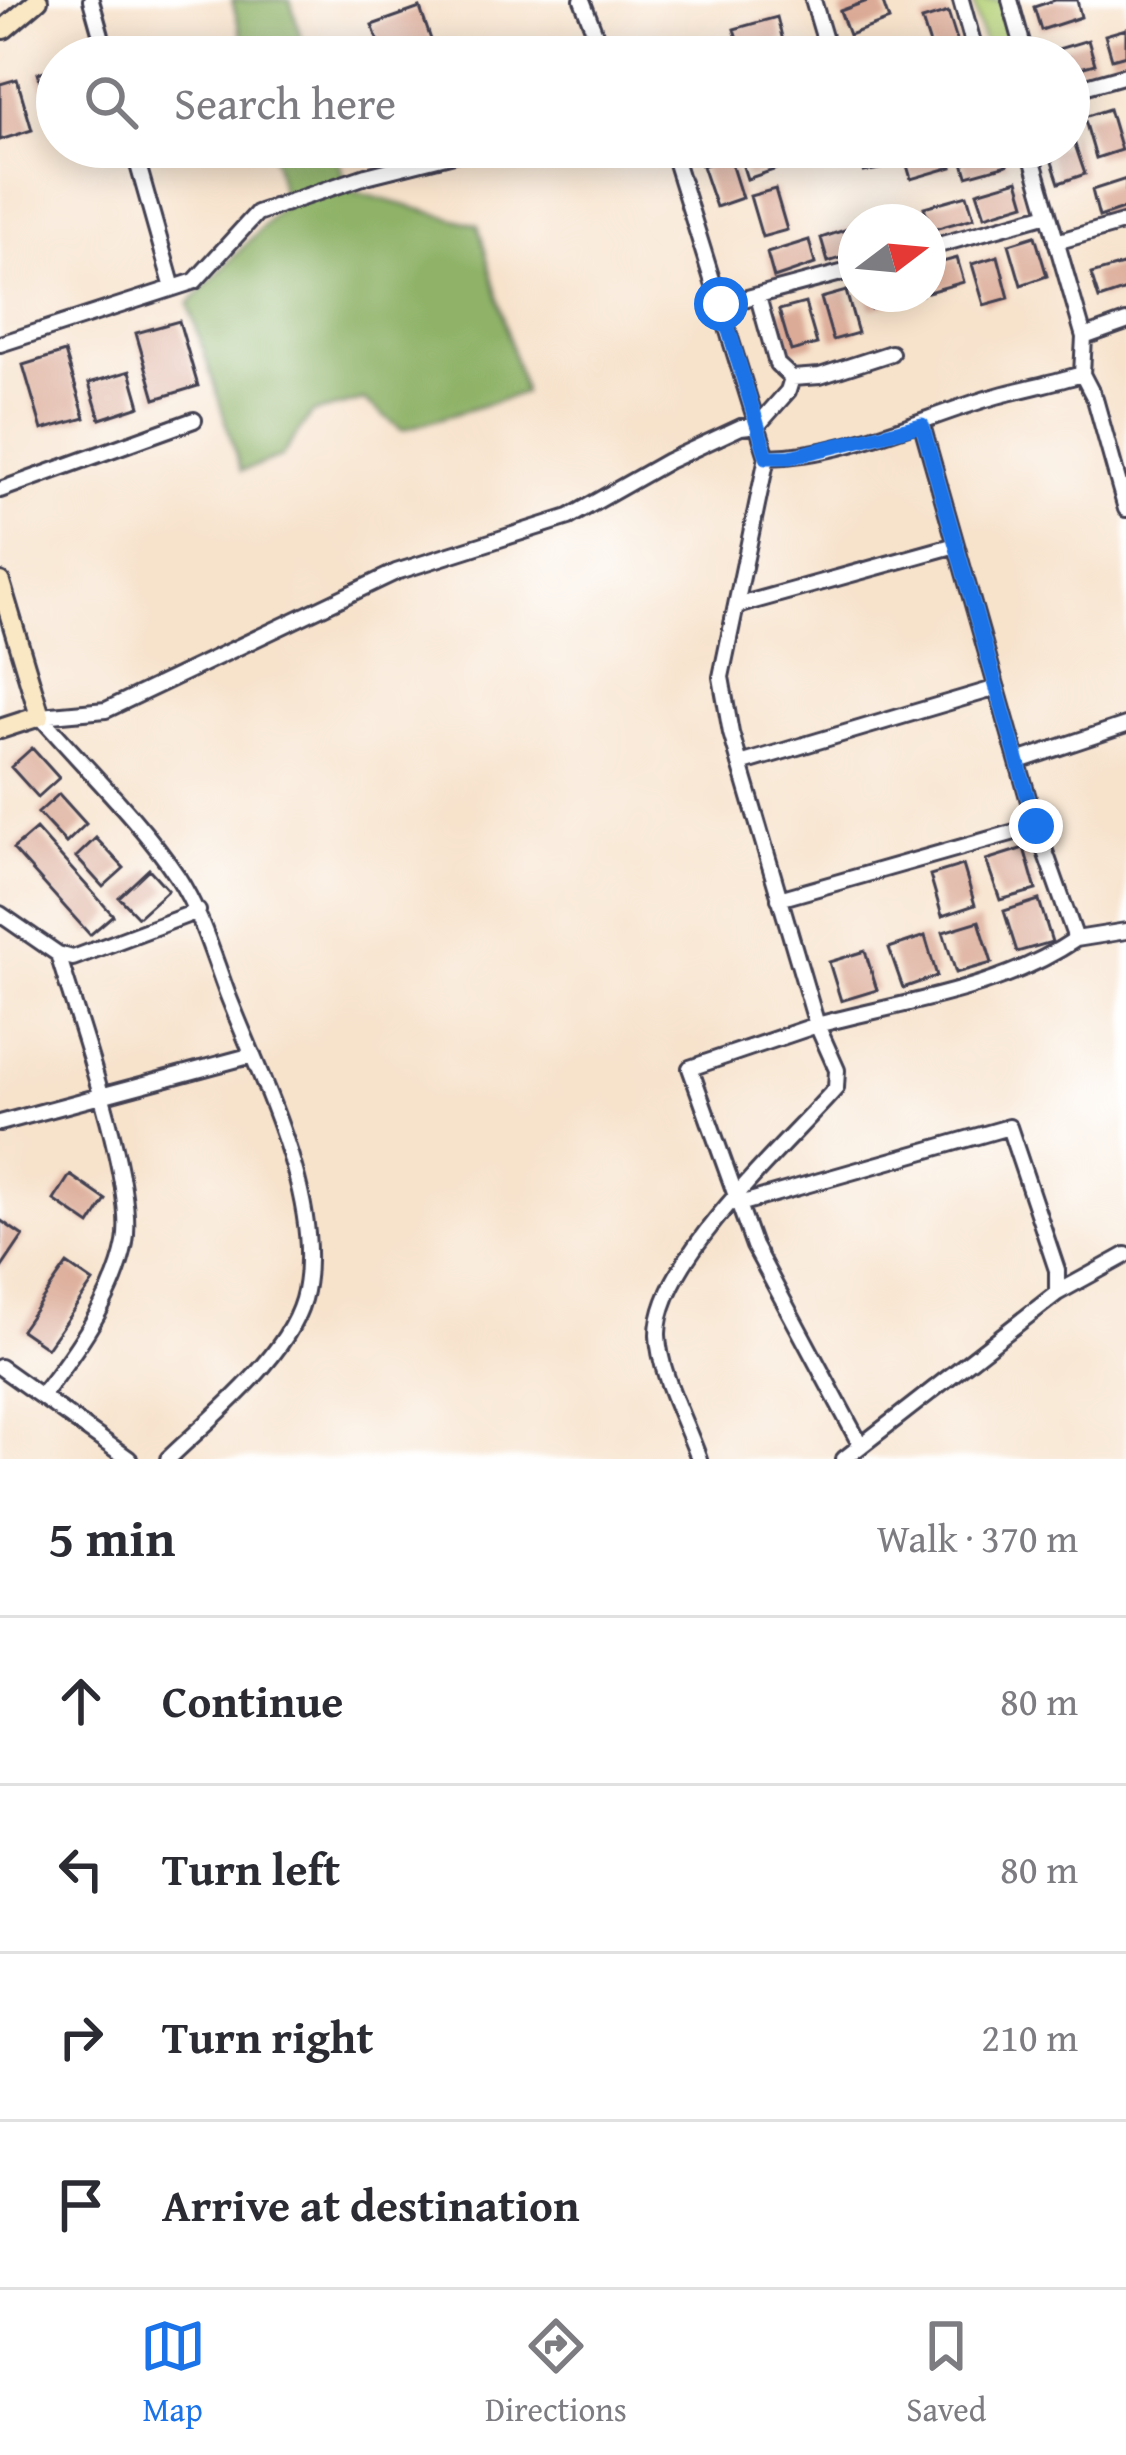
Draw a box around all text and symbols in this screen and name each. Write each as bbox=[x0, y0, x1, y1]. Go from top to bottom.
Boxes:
search box bbox=[36, 36, 1090, 168]
icon: search bbox=[78, 69, 144, 135]
text: Search here bbox=[174, 70, 396, 135]
north arrow bbox=[838, 204, 946, 312]
route start bbox=[694, 277, 748, 331]
route end bbox=[1009, 799, 1063, 853]
text: 5 min bbox=[48, 1500, 175, 1575]
text: Walk · 370 m bbox=[877, 1509, 1078, 1566]
icon: ahead bbox=[48, 1668, 114, 1734]
text: Continue bbox=[162, 1668, 343, 1733]
text: 80 m bbox=[1000, 1672, 1078, 1729]
icon: left bbox=[48, 1836, 114, 1902]
text: Turn left bbox=[162, 1836, 340, 1901]
text: 80 m bbox=[1000, 1840, 1078, 1897]
icon: right bbox=[48, 2004, 114, 2070]
text: Turn right bbox=[162, 2004, 374, 2069]
text: 210 m bbox=[981, 2008, 1078, 2065]
icon: arrive bbox=[48, 2172, 114, 2238]
text: Arrive at destination bbox=[162, 2172, 580, 2237]
tab: Map bbox=[140, 2313, 206, 2433]
tab: Directions bbox=[485, 2313, 627, 2433]
tab: Saved bbox=[906, 2313, 986, 2433]

